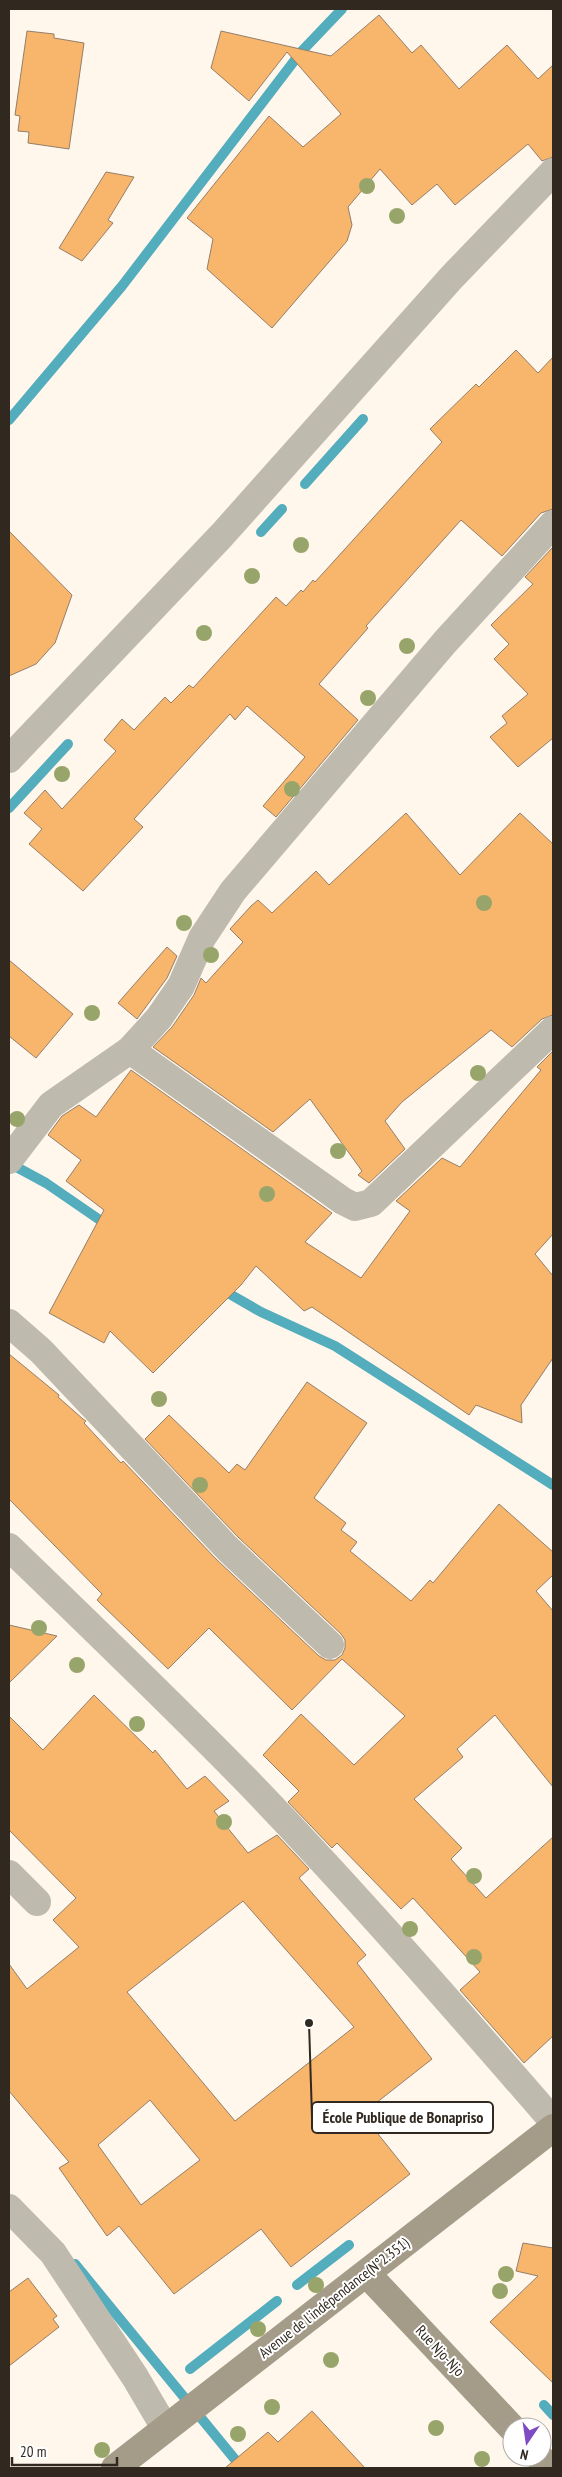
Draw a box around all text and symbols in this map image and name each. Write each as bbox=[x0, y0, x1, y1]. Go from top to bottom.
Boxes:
callout: École Publique de Bonapriso bbox=[312, 2102, 493, 2133]
text: École Publique de Bonapriso bbox=[323, 2107, 483, 2127]
street label: Avenue de l'indépendance(N°2.351) bbox=[255, 2233, 413, 2362]
street label: Rue Njo-Njo bbox=[412, 2321, 469, 2380]
north arrow bbox=[502, 2417, 552, 2467]
scale bar bbox=[12, 2434, 118, 2466]
text: 20 m bbox=[20, 2442, 46, 2461]
text: N bbox=[518, 2445, 530, 2464]

